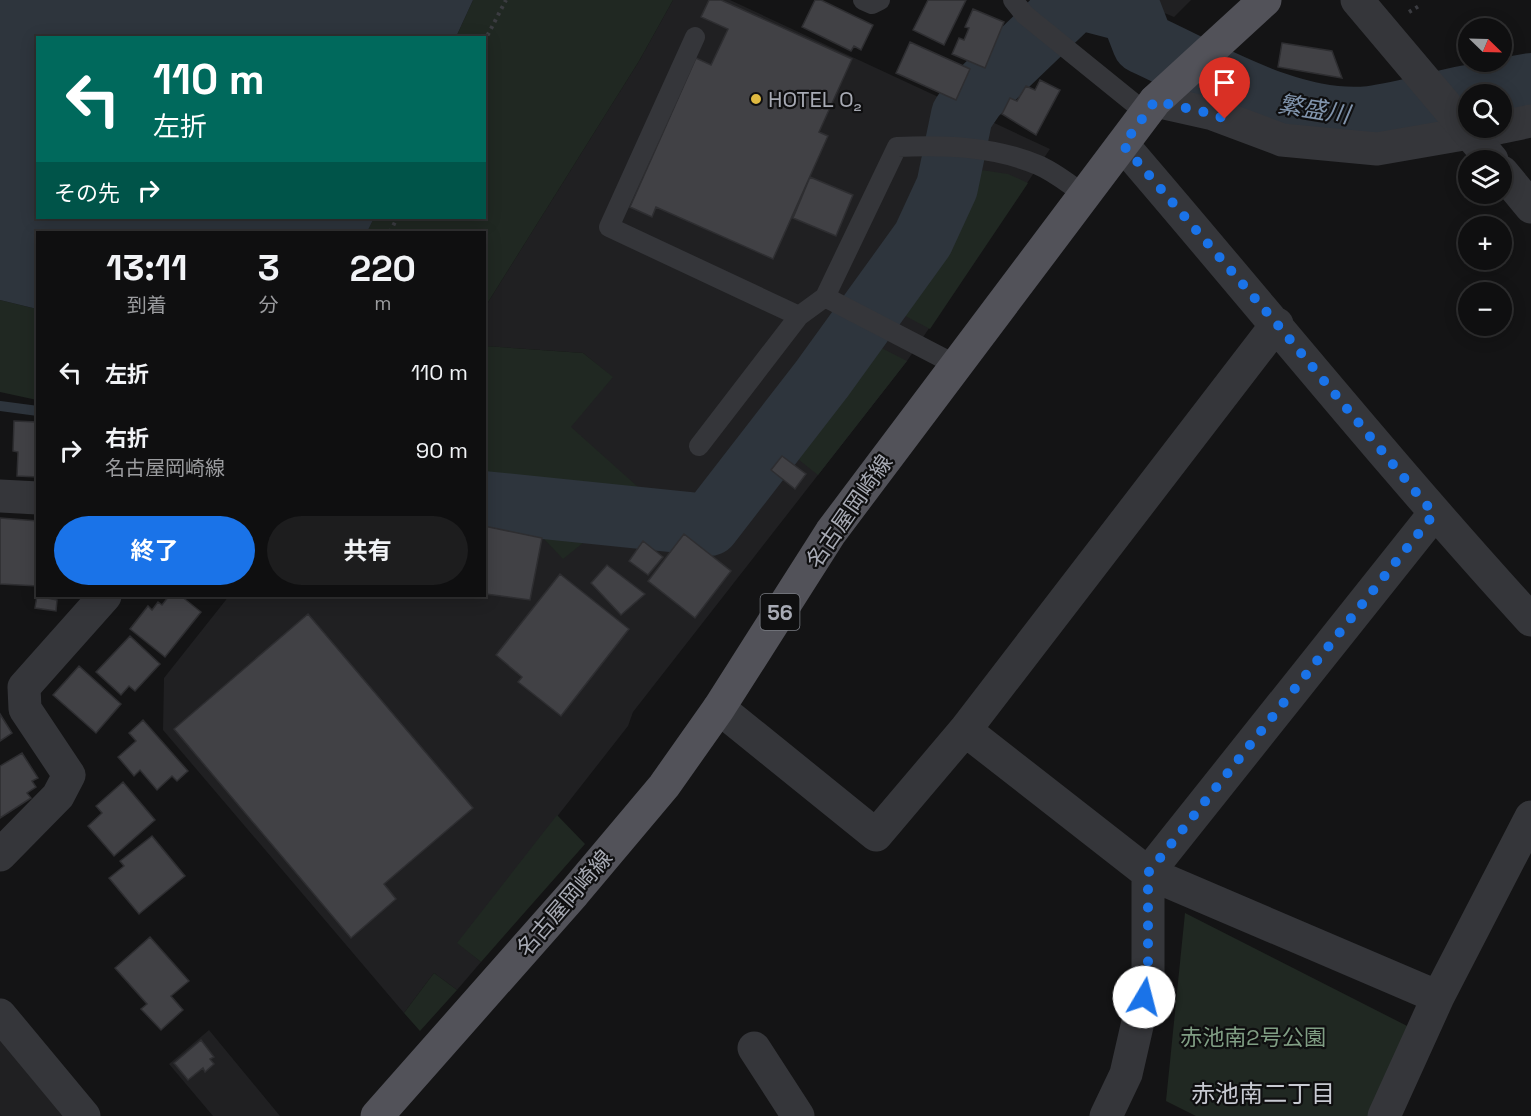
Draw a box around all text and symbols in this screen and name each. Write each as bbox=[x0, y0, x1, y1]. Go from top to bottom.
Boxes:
north arrow bbox=[1458, 18, 1512, 72]
map controls bbox=[1458, 18, 1512, 336]
text: 110 m bbox=[153, 53, 265, 106]
pin bbox=[1199, 57, 1250, 119]
icon: left bbox=[54, 60, 132, 138]
icon: arrive bbox=[1208, 66, 1241, 99]
button: search bbox=[1458, 84, 1512, 138]
place label: HOTEL O₂ bbox=[768, 85, 862, 113]
water label: 繁盛川 bbox=[1276, 88, 1355, 130]
marker: HOTEL O₂ bbox=[749, 92, 763, 106]
text: 左折 bbox=[153, 109, 207, 144]
button: layers bbox=[1458, 150, 1512, 204]
icon: right bbox=[132, 174, 165, 207]
text: その先 bbox=[54, 179, 120, 207]
button: + bbox=[1458, 216, 1512, 270]
text: 13:11 bbox=[106, 245, 188, 291]
text: 3 bbox=[258, 245, 280, 291]
text: 220 bbox=[350, 246, 416, 292]
button: − bbox=[1458, 282, 1512, 336]
text: m bbox=[374, 290, 391, 316]
text: 到着 bbox=[127, 292, 167, 318]
text: 分 bbox=[259, 292, 279, 318]
icon: left bbox=[54, 356, 87, 389]
text: 110 m bbox=[411, 358, 468, 386]
text: 左折 bbox=[105, 360, 149, 388]
text: 右折 bbox=[105, 424, 149, 452]
icon: right bbox=[54, 434, 87, 467]
text: 90 m bbox=[416, 436, 468, 464]
street label: 名古屋岡崎線 bbox=[800, 449, 898, 573]
text: 名古屋岡崎線 bbox=[105, 455, 225, 481]
button: 終了 bbox=[54, 516, 255, 585]
button: 共有 bbox=[267, 516, 468, 585]
road number: 56 bbox=[760, 594, 800, 630]
street label: 名古屋岡崎線 bbox=[510, 844, 618, 962]
position arrow bbox=[1112, 965, 1176, 1029]
park label: 赤池南2号公園 bbox=[1180, 1023, 1326, 1051]
district label: 赤池南二丁目 bbox=[1191, 1078, 1335, 1109]

